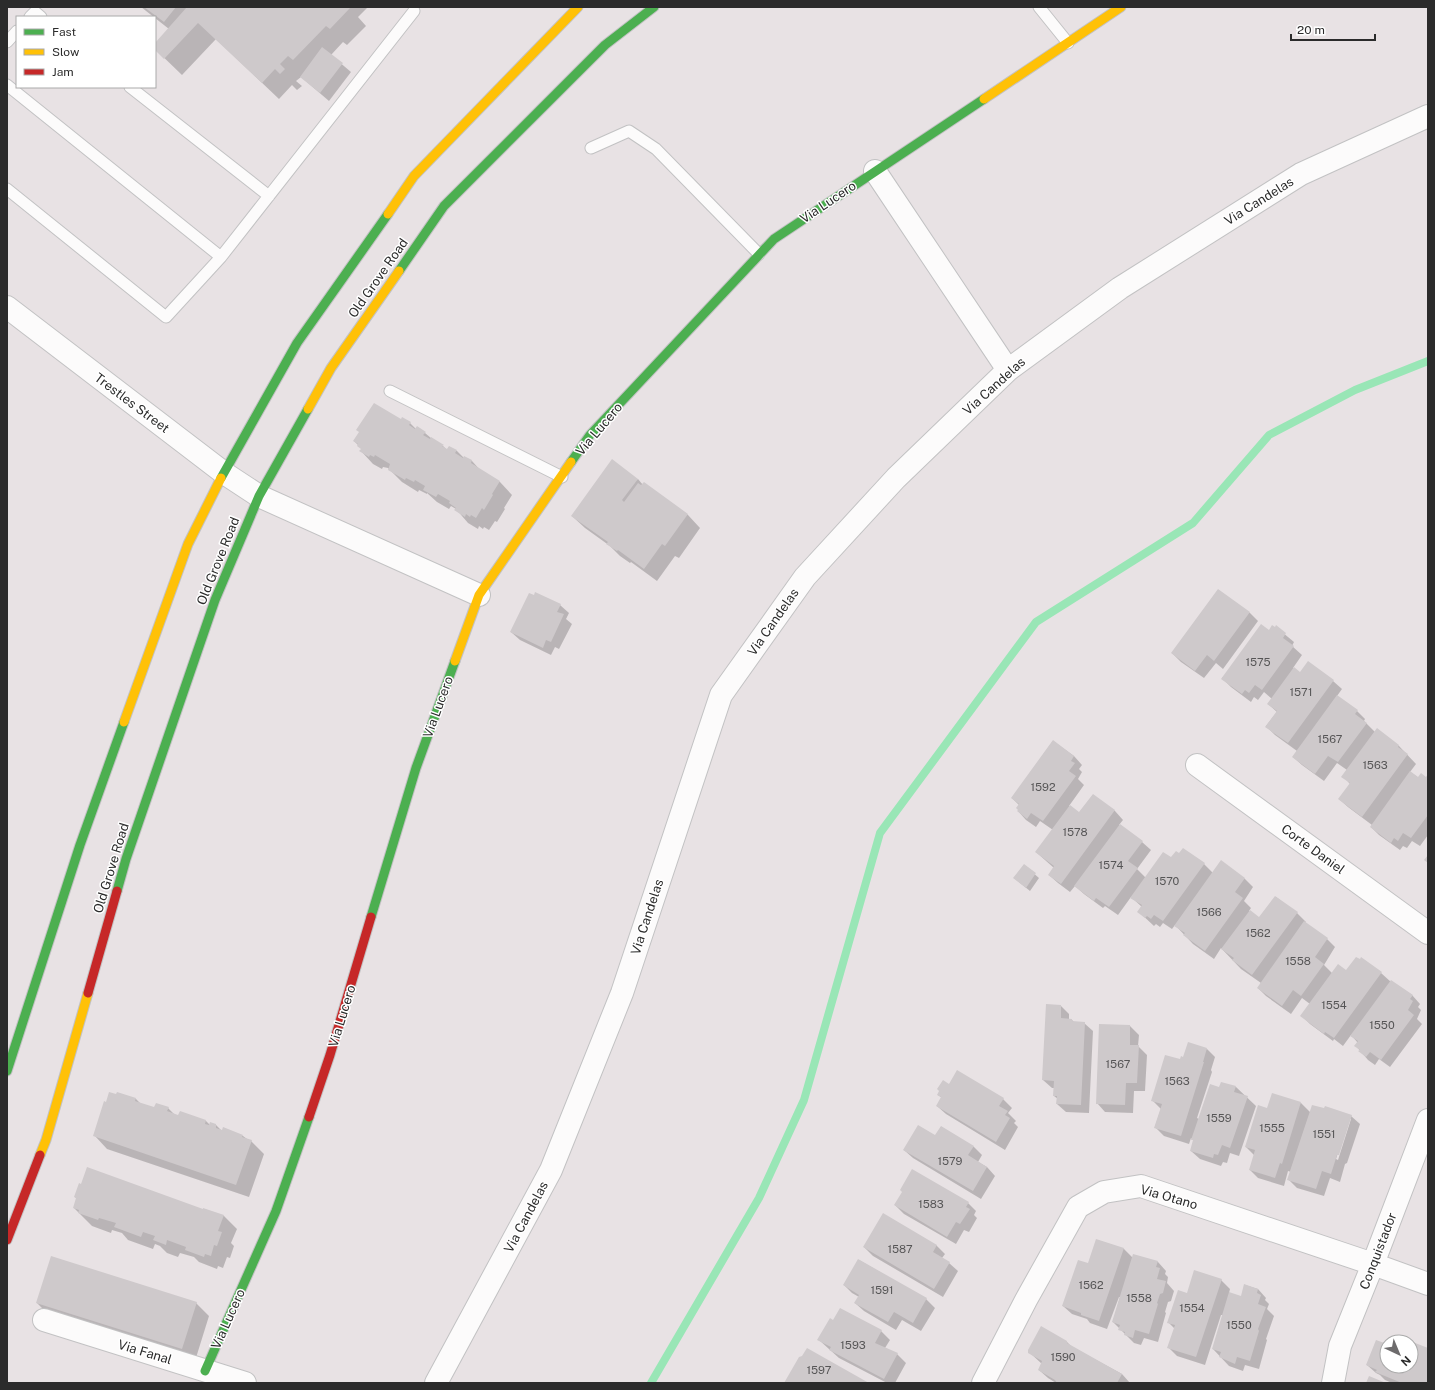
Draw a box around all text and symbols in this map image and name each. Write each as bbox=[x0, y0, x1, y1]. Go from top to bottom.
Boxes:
legend bbox=[16, 16, 156, 88]
scale bar bbox=[1291, 16, 1375, 42]
text: 20 m bbox=[1297, 23, 1325, 37]
text: Fast bbox=[52, 25, 77, 39]
text: Slow bbox=[52, 45, 80, 59]
text: Jam bbox=[52, 65, 74, 79]
street label: Via Candelas bbox=[1222, 174, 1296, 228]
street label: Via Lucero bbox=[797, 178, 859, 226]
street label: Old Grove Road bbox=[345, 235, 411, 321]
street label: Via Candelas bbox=[960, 354, 1028, 418]
street label: Trestles Street bbox=[92, 370, 172, 436]
street label: Via Lucero bbox=[573, 400, 625, 458]
street label: Old Grove Road bbox=[194, 515, 242, 607]
street label: Via Candelas bbox=[744, 586, 802, 658]
house number: 1575 bbox=[1245, 656, 1271, 668]
street label: Via Lucero bbox=[420, 674, 456, 740]
house number: 1571 bbox=[1290, 686, 1312, 698]
house number: 1567 bbox=[1318, 733, 1343, 745]
house number: 1563 bbox=[1362, 759, 1388, 771]
house number: 1592 bbox=[1031, 781, 1056, 793]
street label: Old Grove Road bbox=[90, 821, 132, 915]
street label: Corte Daniel bbox=[1278, 821, 1348, 877]
house number: 1578 bbox=[1062, 826, 1088, 838]
house number: 1574 bbox=[1099, 859, 1123, 871]
house number: 1570 bbox=[1155, 875, 1180, 887]
street label: Via Candelas bbox=[628, 877, 666, 957]
house number: 1566 bbox=[1196, 906, 1222, 918]
house number: 1562 bbox=[1246, 927, 1271, 939]
house number: 1558 bbox=[1285, 955, 1311, 967]
street label: Via Lucero bbox=[325, 983, 359, 1049]
house number: 1554 bbox=[1321, 999, 1347, 1011]
house number: 1550 bbox=[1369, 1019, 1395, 1031]
house number: 1567 bbox=[1106, 1058, 1131, 1070]
house number: 1563 bbox=[1164, 1075, 1190, 1087]
house number: 1559 bbox=[1206, 1112, 1232, 1124]
house number: 1555 bbox=[1259, 1122, 1285, 1134]
house number: 1551 bbox=[1312, 1128, 1336, 1140]
house number: 1579 bbox=[938, 1155, 963, 1167]
street label: Via Candelas bbox=[501, 1179, 551, 1255]
street label: Via Otano bbox=[1139, 1182, 1199, 1212]
house number: 1583 bbox=[918, 1198, 944, 1210]
street label: Conquistador bbox=[1356, 1210, 1400, 1292]
house number: 1587 bbox=[887, 1243, 913, 1255]
house number: 1562 bbox=[1079, 1279, 1104, 1291]
house number: 1591 bbox=[871, 1284, 893, 1296]
street label: Via Lucero bbox=[208, 1287, 248, 1351]
house number: 1558 bbox=[1126, 1292, 1152, 1304]
house number: 1554 bbox=[1179, 1302, 1205, 1314]
house number: 1550 bbox=[1226, 1319, 1252, 1331]
north arrow bbox=[1379, 1334, 1419, 1374]
street label: Via Fanal bbox=[116, 1337, 174, 1367]
house number: 1593 bbox=[840, 1339, 866, 1351]
house number: 1590 bbox=[1050, 1351, 1076, 1363]
text: N bbox=[1399, 1354, 1413, 1368]
house number: 1597 bbox=[807, 1364, 832, 1376]

